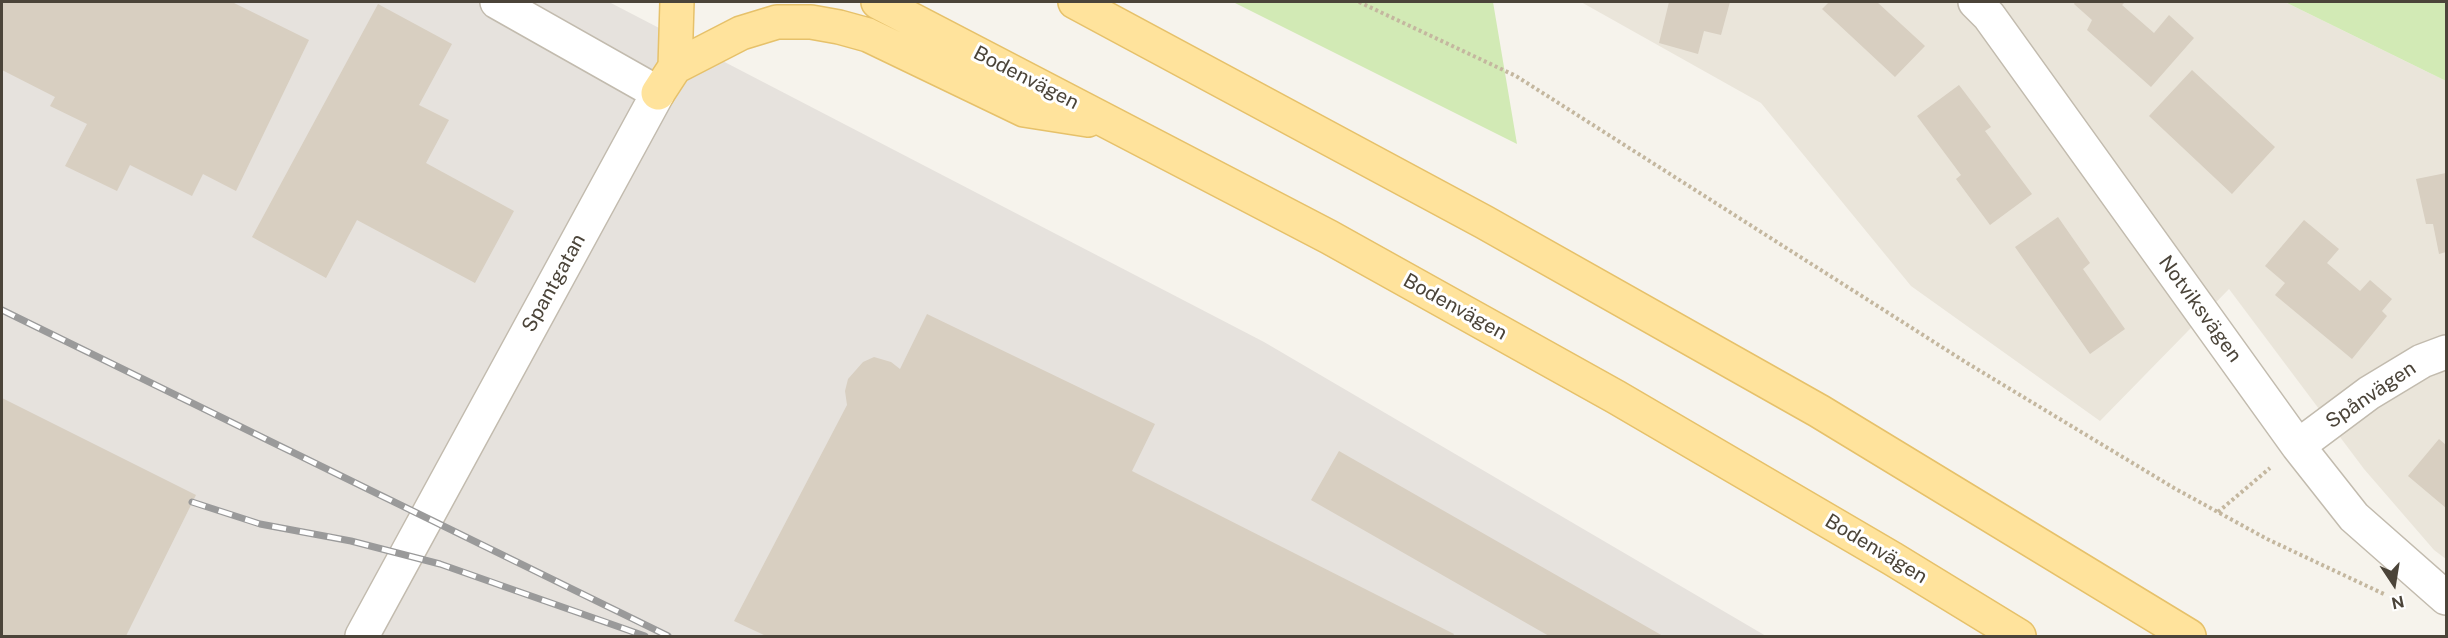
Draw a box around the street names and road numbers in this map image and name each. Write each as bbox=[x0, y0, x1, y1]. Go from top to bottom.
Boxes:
street label: Bodenvägen bbox=[969, 41, 1083, 115]
street label: Spantgatan bbox=[517, 230, 591, 336]
street label: Notviksvägen bbox=[2153, 251, 2247, 367]
street label: Bodenvägen bbox=[1399, 269, 1511, 345]
street label: Spånvägen bbox=[2321, 356, 2421, 434]
street label: Bodenvägen bbox=[1820, 509, 1932, 589]

